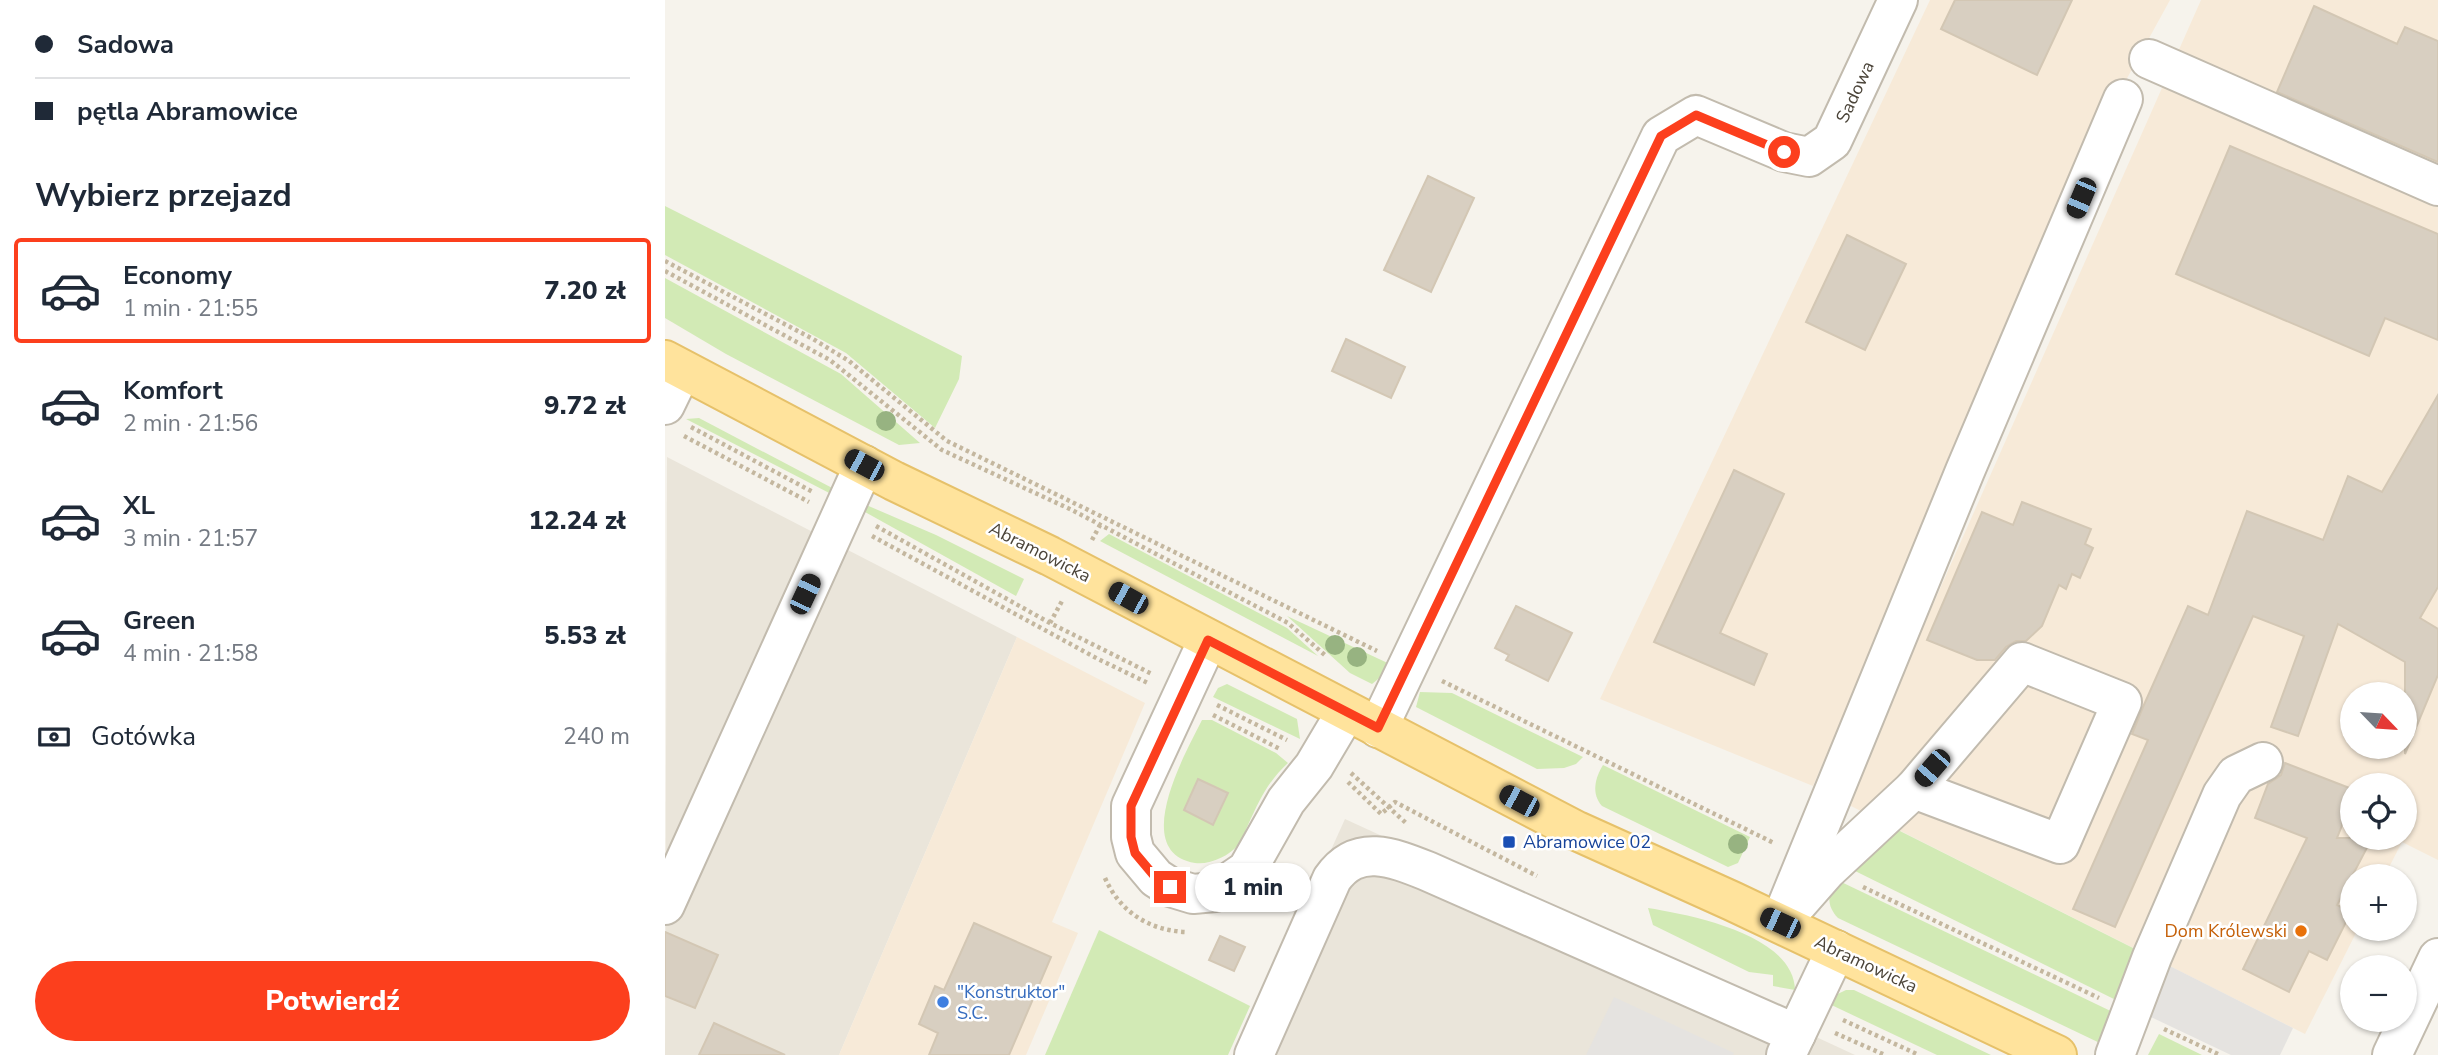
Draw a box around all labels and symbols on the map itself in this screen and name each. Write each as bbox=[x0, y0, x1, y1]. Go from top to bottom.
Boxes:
street label: Sadowa bbox=[1830, 57, 1880, 127]
route start bbox=[1768, 136, 1800, 168]
car bbox=[2064, 175, 2099, 221]
car bbox=[841, 446, 888, 484]
street label: Abramowicka bbox=[985, 516, 1095, 588]
car bbox=[787, 571, 824, 617]
car bbox=[1105, 579, 1152, 617]
north arrow bbox=[2340, 682, 2417, 760]
car bbox=[1911, 745, 1954, 791]
car bbox=[1496, 782, 1543, 820]
place label: Abramowice 02 bbox=[1523, 830, 1651, 854]
marker: Abramowice 02 bbox=[1501, 834, 1517, 850]
callout: 1 min bbox=[1195, 862, 1310, 912]
route end bbox=[1154, 871, 1186, 903]
car bbox=[1757, 905, 1804, 941]
place label: Dom Królewski bbox=[2165, 919, 2287, 943]
marker: Dom Królewski bbox=[2293, 923, 2309, 939]
street label: Abramowicka bbox=[1811, 930, 1921, 998]
place label: "Konstruktor" S.C. bbox=[957, 980, 1065, 1025]
marker: "Konstruktor" S.C. bbox=[935, 994, 951, 1010]

